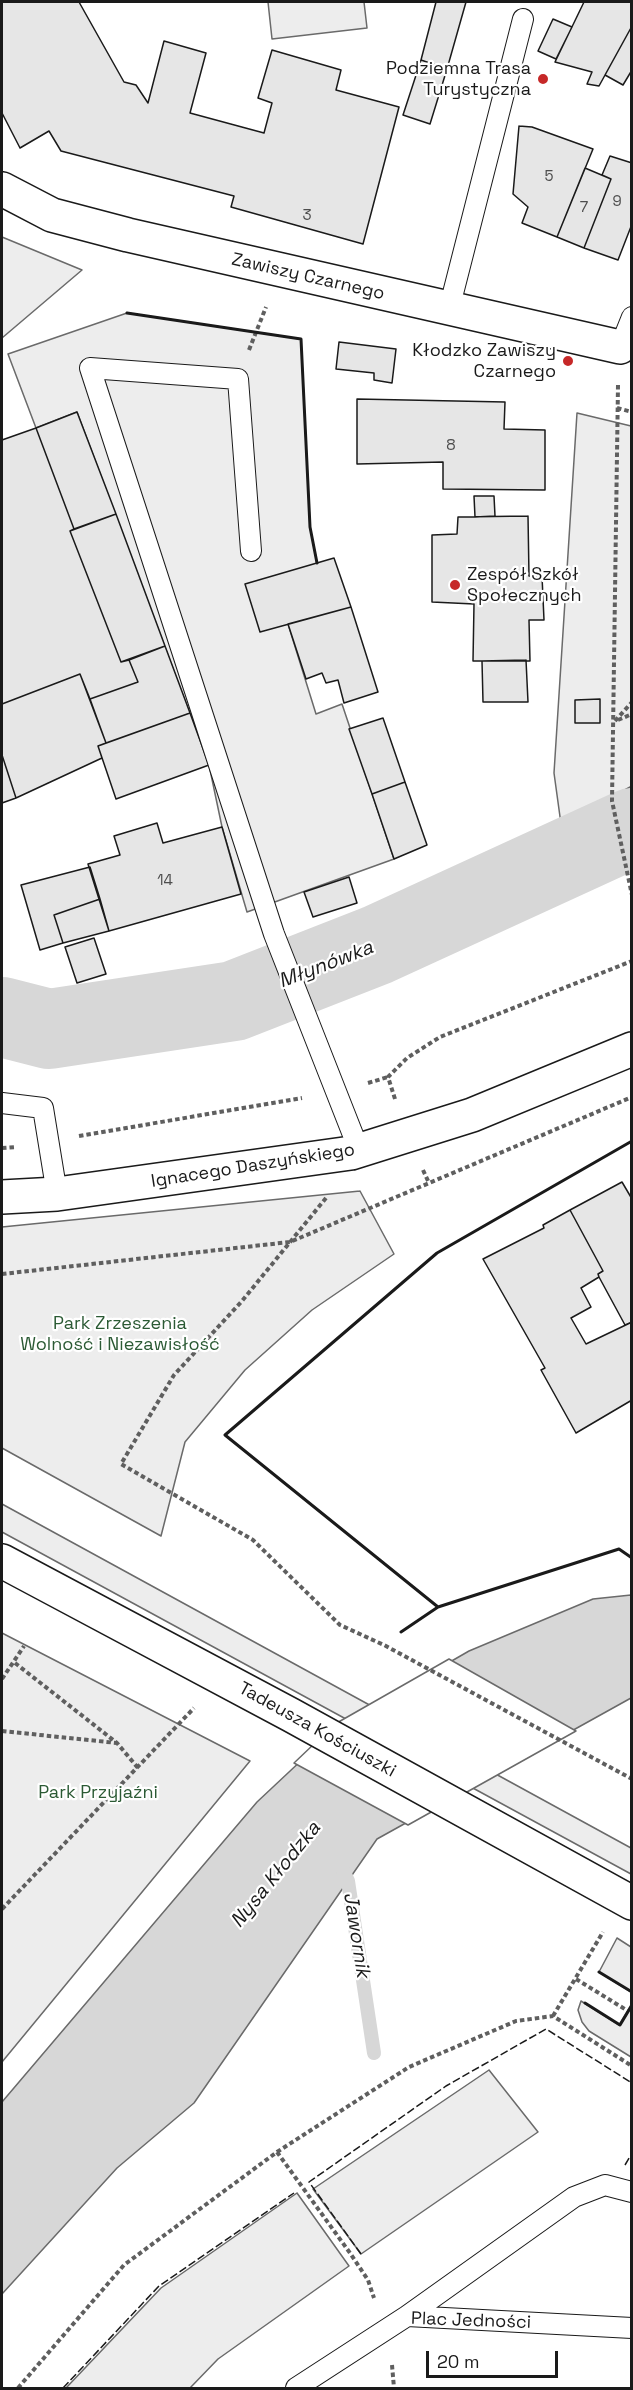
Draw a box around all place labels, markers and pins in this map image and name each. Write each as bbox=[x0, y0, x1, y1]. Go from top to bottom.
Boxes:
place label: Podziemna Trasa Turystyczna bbox=[386, 58, 531, 100]
marker: Podziemna Trasa Turystyczna bbox=[536, 72, 550, 86]
place label: Kłodzko Zawiszy Czarnego bbox=[412, 340, 556, 382]
marker: Kłodzko Zawiszy Czarnego bbox=[561, 354, 575, 368]
place label: Zespół Szkół Społecznych bbox=[467, 564, 582, 606]
marker: Zespół Szkół Społecznych bbox=[448, 578, 462, 592]

